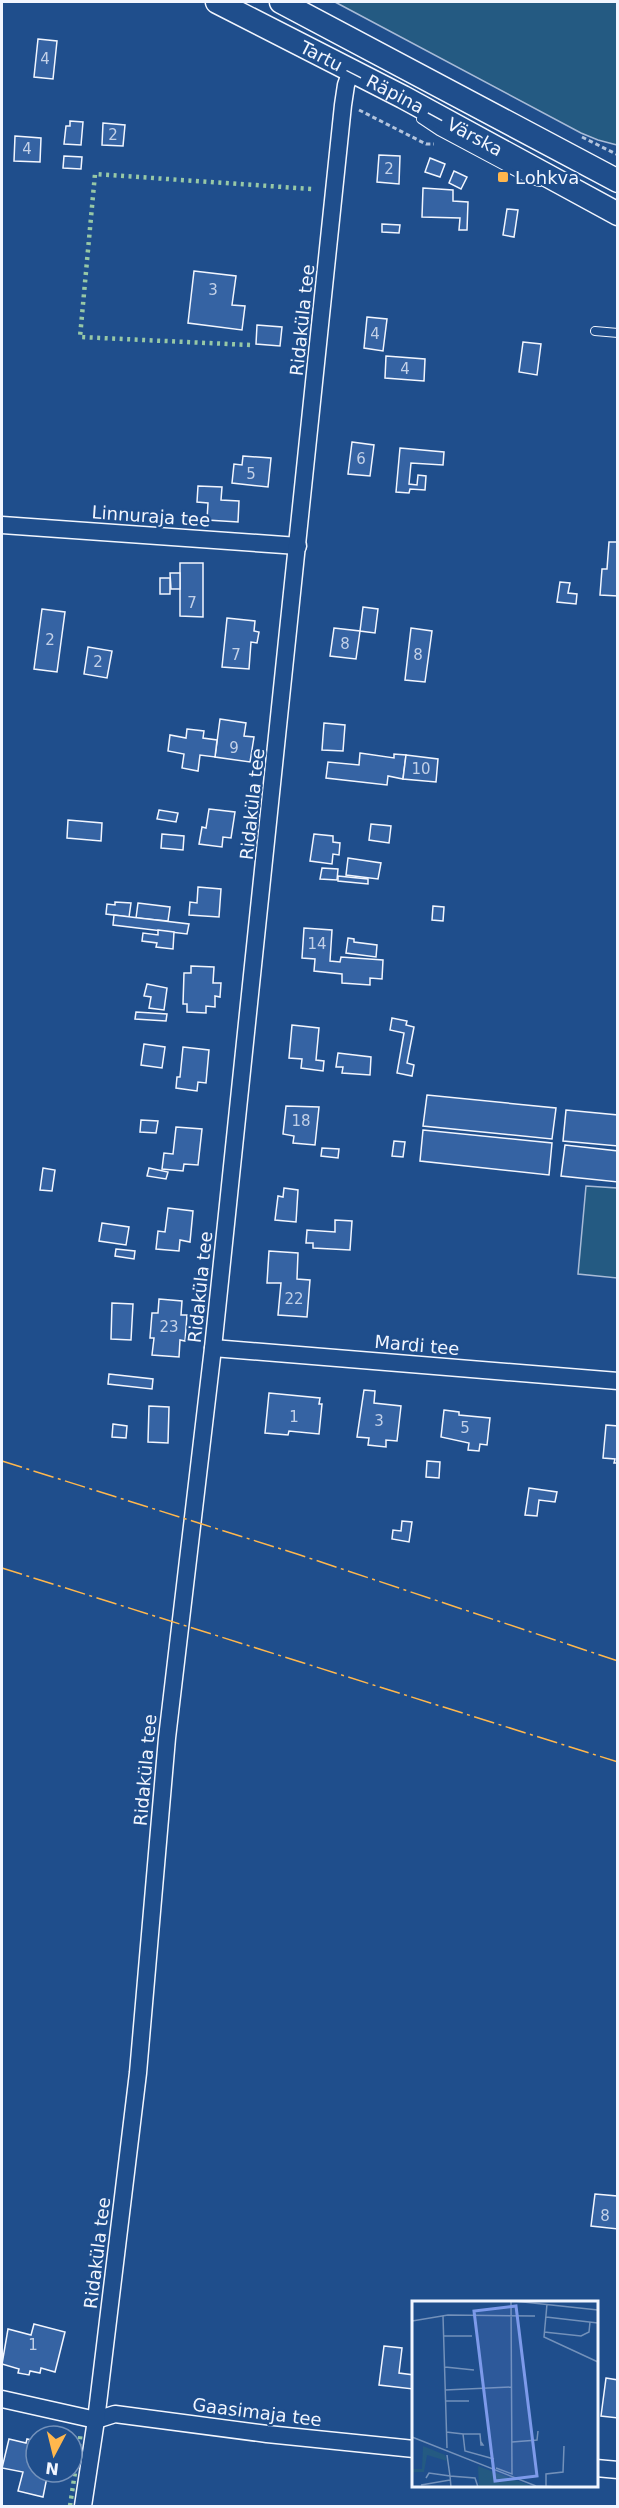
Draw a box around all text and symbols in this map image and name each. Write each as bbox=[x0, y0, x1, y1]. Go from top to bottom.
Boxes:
street label: Tartu — Räpina — Värska bbox=[296, 35, 506, 160]
house number: 4 bbox=[40, 50, 50, 68]
house number: 2 bbox=[108, 126, 118, 144]
house number: 4 bbox=[22, 140, 32, 158]
house number: 2 bbox=[384, 160, 394, 178]
place label: Lohkva bbox=[515, 167, 579, 188]
marker: Lohkva bbox=[496, 170, 510, 184]
street label: Ridaküla tee bbox=[286, 263, 318, 377]
house number: 3 bbox=[208, 281, 218, 299]
house number: 4 bbox=[370, 325, 380, 343]
house number: 4 bbox=[400, 360, 410, 378]
house number: 6 bbox=[356, 450, 366, 468]
house number: 5 bbox=[246, 465, 256, 483]
street label: Linnuraja tee bbox=[91, 501, 211, 531]
house number: 7 bbox=[187, 594, 197, 612]
house number: 2 bbox=[45, 631, 55, 649]
house number: 8 bbox=[340, 635, 350, 653]
house number: 7 bbox=[231, 646, 241, 664]
house number: 8 bbox=[413, 646, 423, 664]
house number: 2 bbox=[93, 653, 103, 671]
house number: 9 bbox=[229, 739, 239, 757]
street label: Ridaküla tee bbox=[236, 747, 268, 861]
house number: 10 bbox=[411, 760, 431, 778]
house number: 14 bbox=[307, 935, 327, 953]
house number: 18 bbox=[291, 1112, 311, 1130]
street label: Ridaküla tee bbox=[184, 1230, 216, 1344]
house number: 22 bbox=[284, 1290, 304, 1308]
house number: 23 bbox=[159, 1318, 179, 1336]
street label: Mardi tee bbox=[374, 1331, 460, 1359]
house number: 1 bbox=[289, 1408, 299, 1426]
house number: 3 bbox=[374, 1412, 384, 1430]
house number: 5 bbox=[460, 1419, 470, 1437]
street label: Ridaküla tee bbox=[130, 1713, 160, 1827]
street label: Ridaküla tee bbox=[80, 2196, 114, 2310]
house number: 8 bbox=[600, 2207, 610, 2225]
inset map bbox=[412, 2301, 598, 2487]
house number: 1 bbox=[28, 2336, 38, 2354]
street label: Gaasimaja tee bbox=[191, 2394, 323, 2430]
north arrow bbox=[24, 2424, 84, 2484]
text: N bbox=[44, 2458, 60, 2479]

